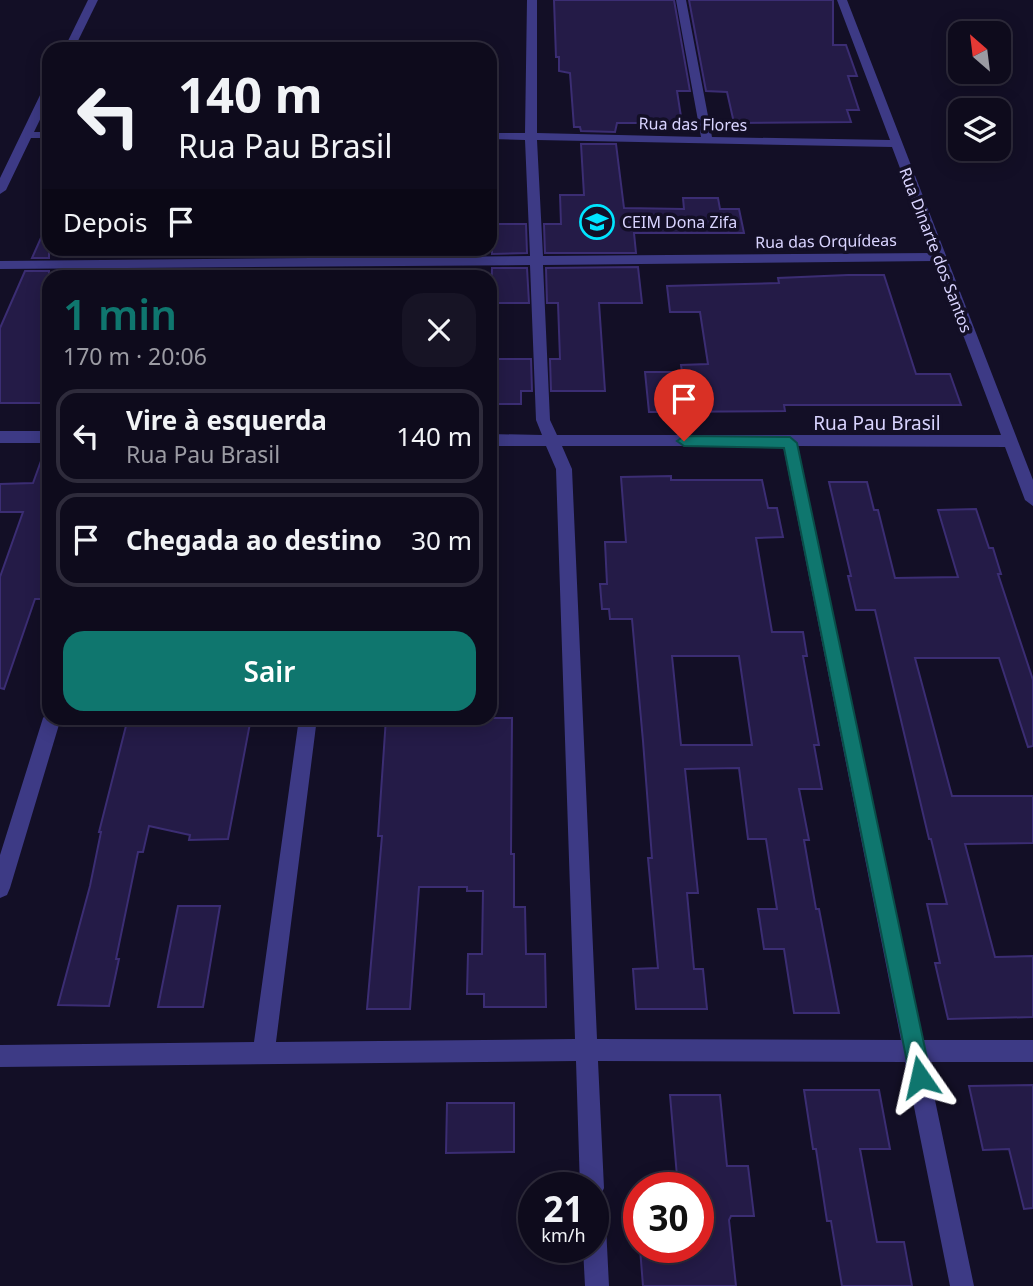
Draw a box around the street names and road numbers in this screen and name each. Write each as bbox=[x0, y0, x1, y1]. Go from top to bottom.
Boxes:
street label: Rua das Flores bbox=[638, 112, 748, 136]
street label: Rua Dinarte dos Santos bbox=[894, 164, 978, 336]
street label: Rua das Orquídeas bbox=[755, 229, 897, 253]
street label: Rua Pau Brasil bbox=[813, 410, 941, 436]

